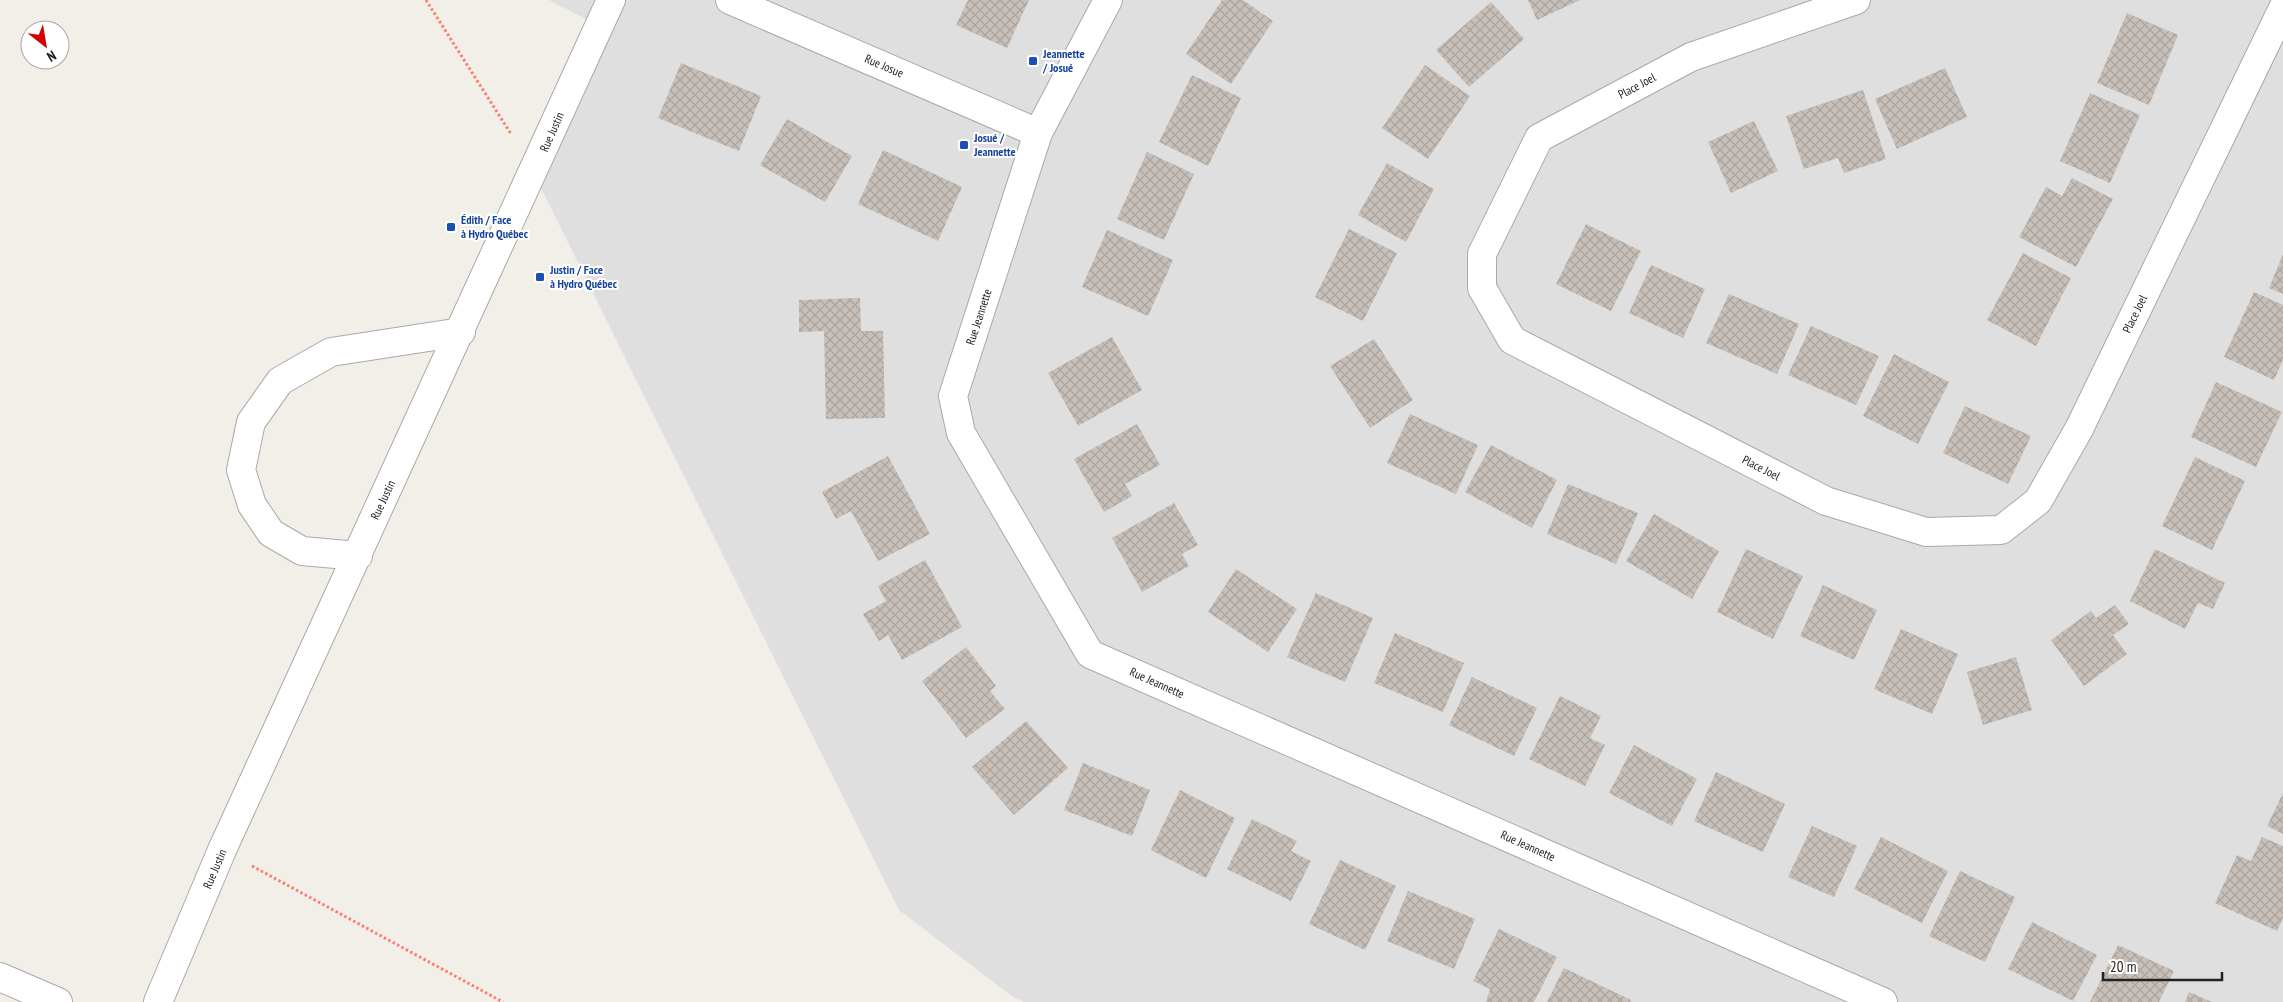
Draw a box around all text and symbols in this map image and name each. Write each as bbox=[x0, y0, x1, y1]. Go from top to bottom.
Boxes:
north arrow bbox=[20, 20, 70, 70]
text: N bbox=[44, 46, 60, 66]
place label: Jeannette / Josué bbox=[1042, 46, 1085, 75]
street label: Rue Josue bbox=[863, 51, 906, 80]
marker: Jeannette / Josué bbox=[1027, 55, 1039, 67]
street label: Place Joel bbox=[1615, 69, 1658, 102]
street label: Rue Justin bbox=[536, 110, 567, 154]
place label: Josué / Jeannette bbox=[973, 130, 1016, 159]
marker: Josué / Jeannette bbox=[958, 139, 970, 151]
place label: Édith / Face à Hydro Québec bbox=[461, 212, 529, 241]
marker: Édith / Face à Hydro Québec bbox=[445, 221, 457, 233]
place label: Justin / Face à Hydro Québec bbox=[549, 262, 618, 291]
marker: Justin / Face à Hydro Québec bbox=[534, 271, 546, 283]
street label: Rue Jeannette bbox=[962, 287, 995, 347]
street label: Place Joel bbox=[2119, 292, 2150, 335]
street label: Place Joel bbox=[1740, 452, 1783, 484]
street label: Rue Justin bbox=[367, 478, 398, 522]
street label: Rue Jeannette bbox=[1128, 664, 1187, 701]
street label: Rue Jeannette bbox=[1499, 827, 1558, 864]
street label: Rue Justin bbox=[199, 847, 230, 891]
scale bar bbox=[2103, 950, 2222, 982]
text: 20 m bbox=[2110, 957, 2136, 976]

